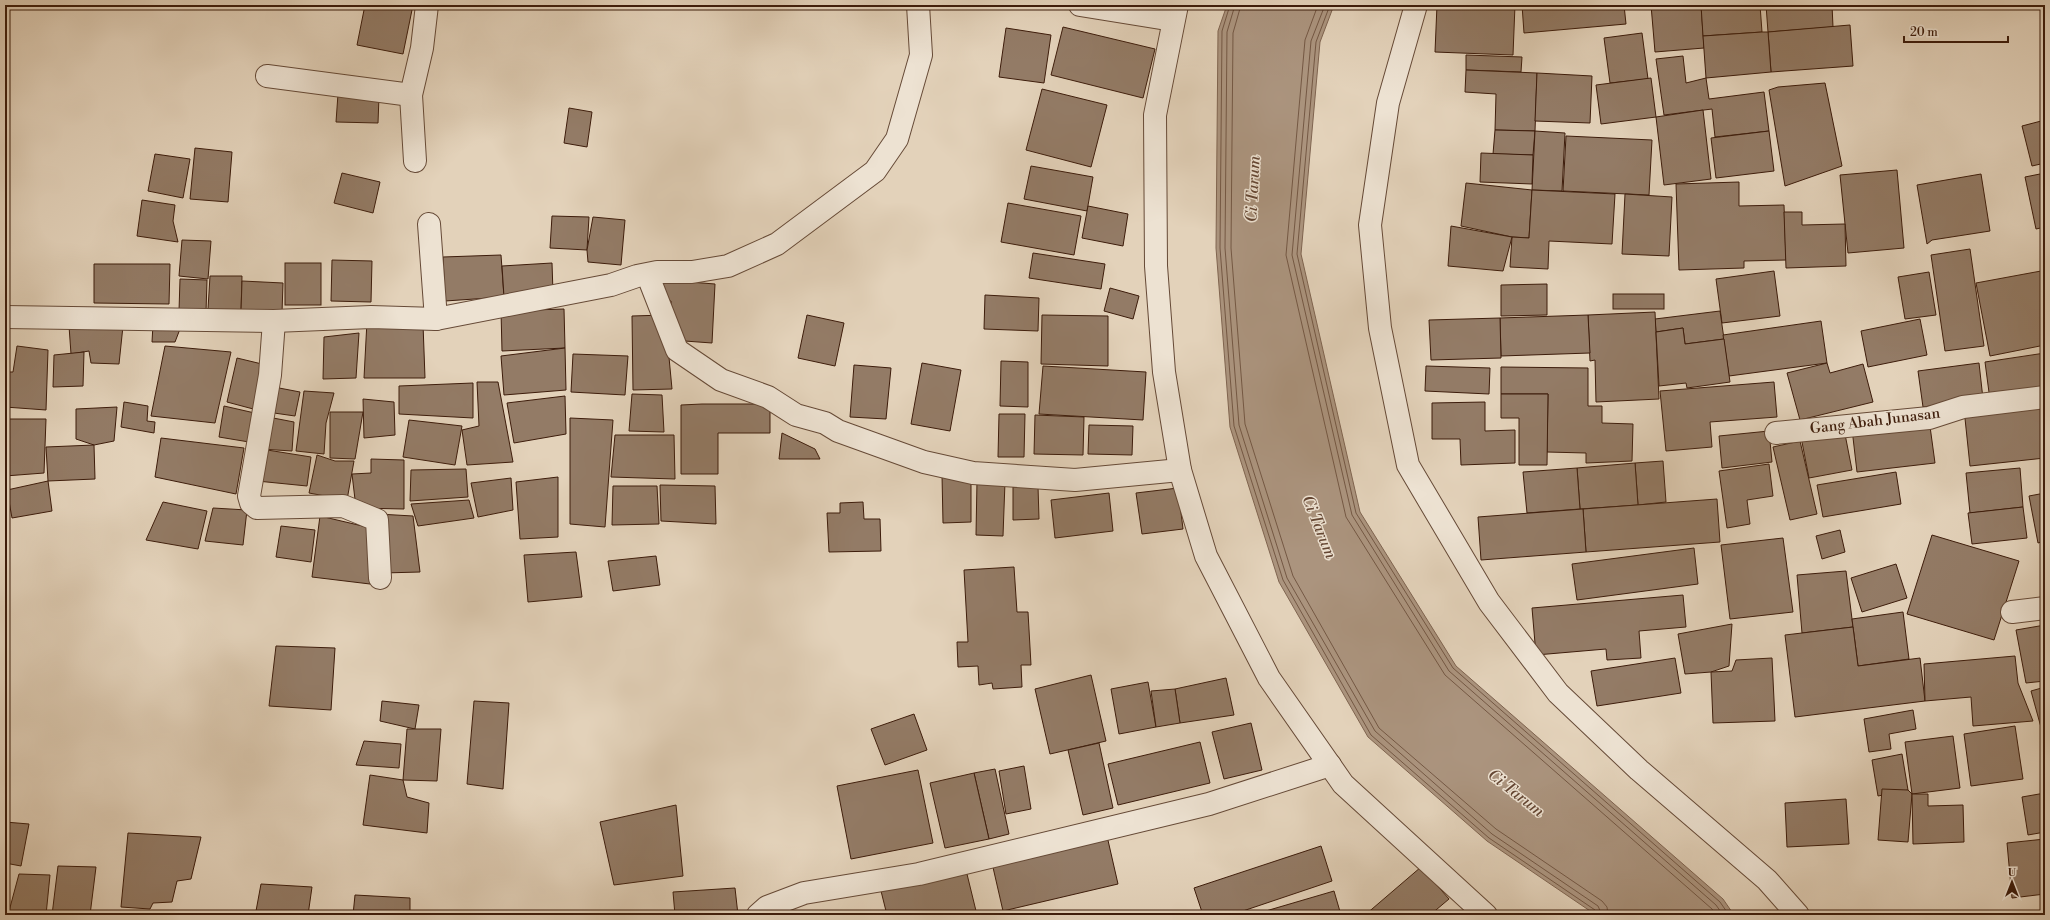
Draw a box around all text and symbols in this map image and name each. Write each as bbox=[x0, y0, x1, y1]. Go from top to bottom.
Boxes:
scale bar bbox=[1904, 18, 2008, 44]
text: 20 m bbox=[1910, 25, 1938, 40]
water label: Ci Tarum bbox=[1241, 154, 1265, 223]
street label: Gang Abah Junasan bbox=[1809, 404, 1941, 438]
water label: Ci Tarum bbox=[1297, 492, 1341, 562]
water label: Ci Tarum bbox=[1484, 765, 1549, 822]
north arrow bbox=[1992, 862, 2032, 902]
text: U bbox=[2008, 866, 2017, 880]

